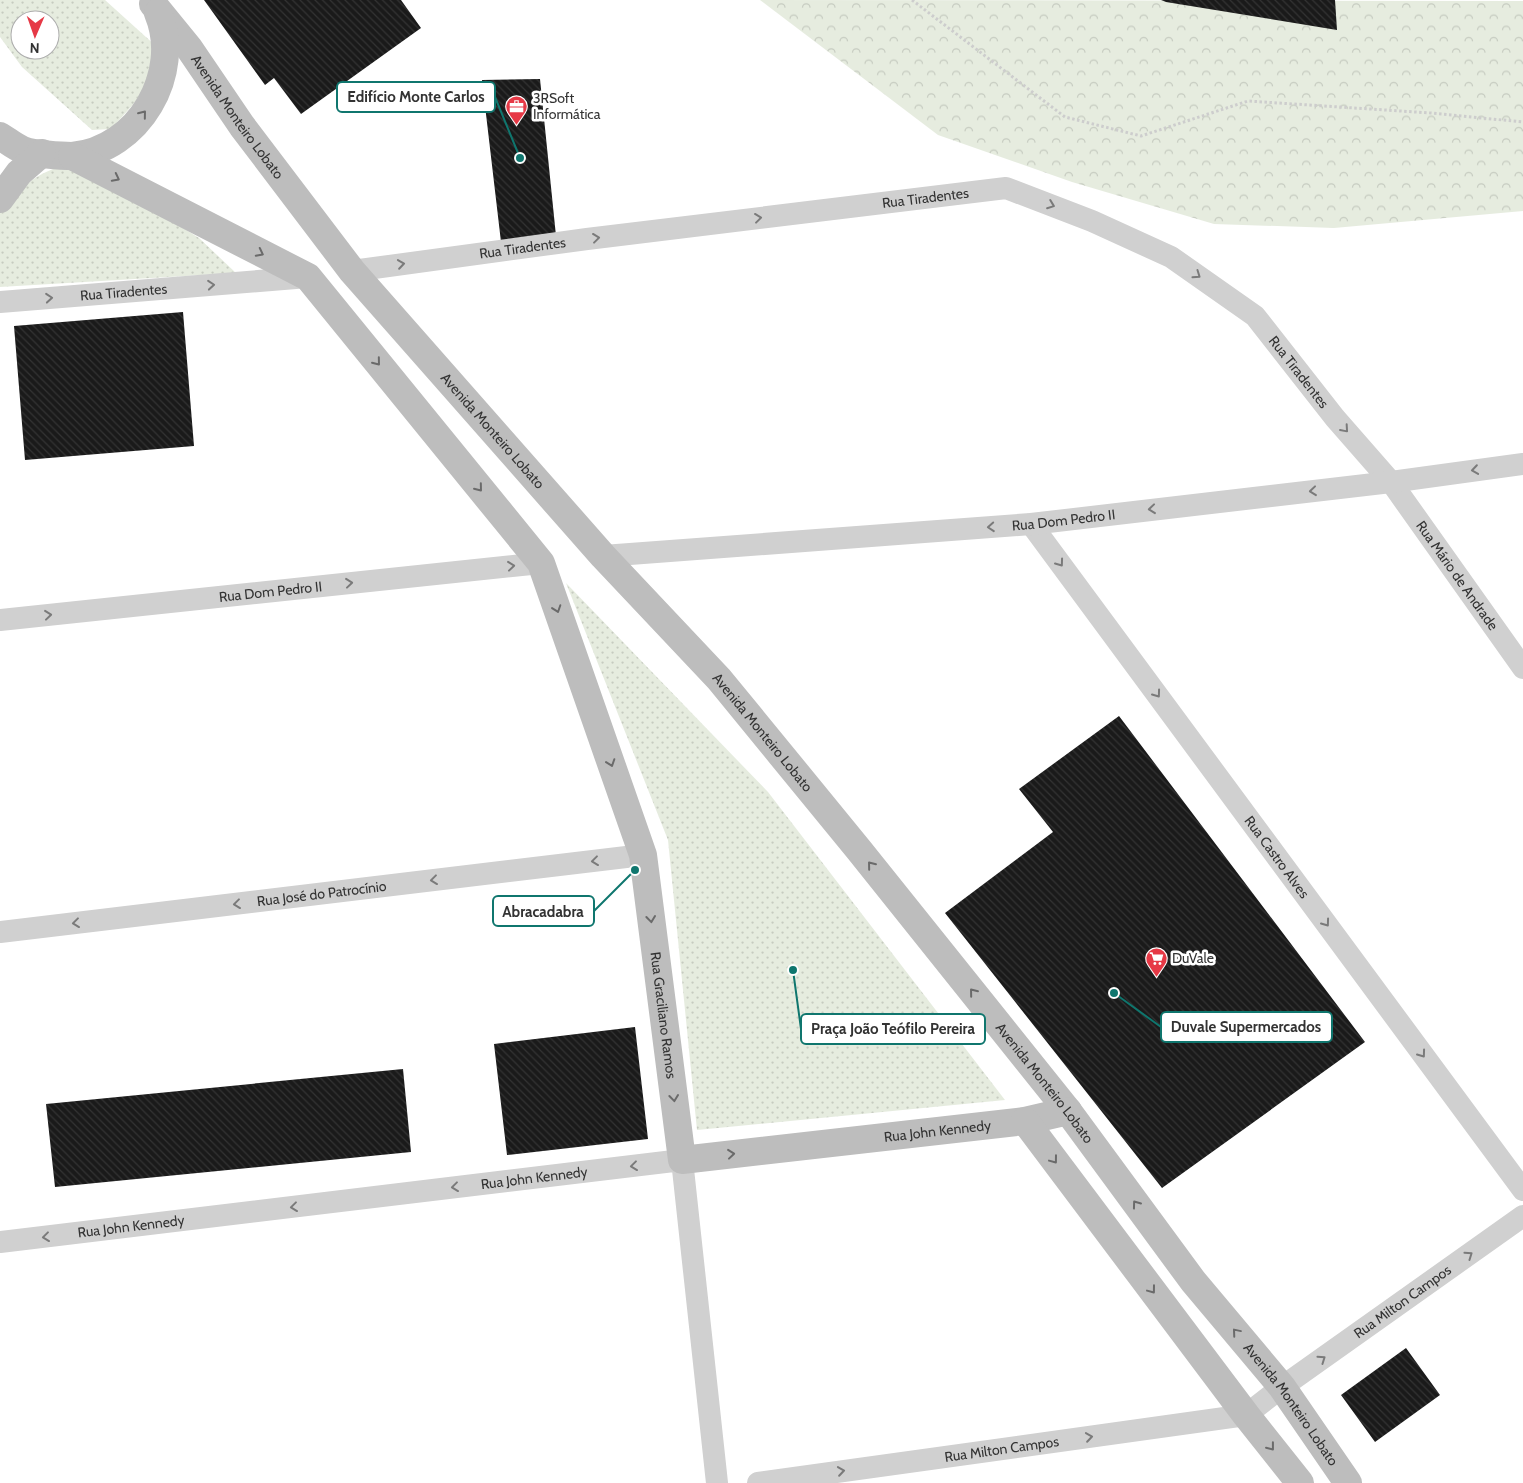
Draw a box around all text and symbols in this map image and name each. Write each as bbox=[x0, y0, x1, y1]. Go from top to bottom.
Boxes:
north arrow bbox=[10, 10, 60, 60]
text: N bbox=[29, 39, 40, 57]
street label: Avenida Monteiro Lobato bbox=[187, 51, 288, 183]
callout: Edifício Monte Carlos bbox=[337, 82, 495, 112]
text: Edifício Monte Carlos bbox=[347, 88, 485, 106]
place label: 3RSoft Informática bbox=[533, 89, 601, 123]
office icon: 3RSoft Informática bbox=[505, 94, 529, 125]
one-way arrow bbox=[137, 111, 145, 120]
one-way arrow bbox=[111, 172, 120, 182]
street label: Rua Tiradentes bbox=[881, 184, 970, 212]
one-way arrow bbox=[1046, 199, 1055, 209]
one-way arrow bbox=[754, 213, 762, 224]
street label: Rua Tiradentes bbox=[478, 233, 567, 263]
one-way arrow bbox=[593, 233, 601, 244]
one-way arrow bbox=[255, 247, 264, 257]
one-way arrow bbox=[397, 259, 405, 270]
one-way arrow bbox=[1191, 269, 1201, 278]
street label: Rua Tiradentes bbox=[79, 279, 168, 304]
one-way arrow bbox=[207, 280, 215, 291]
one-way arrow bbox=[45, 293, 53, 304]
street label: Rua Tiradentes bbox=[1265, 332, 1333, 412]
one-way arrow bbox=[371, 356, 379, 365]
street label: Avenida Monteiro Lobato bbox=[437, 369, 549, 493]
one-way arrow bbox=[1339, 423, 1348, 432]
one-way arrow bbox=[1470, 464, 1478, 475]
one-way arrow bbox=[474, 482, 483, 491]
one-way arrow bbox=[1309, 485, 1317, 496]
one-way arrow bbox=[1148, 503, 1156, 514]
street label: Rua Dom Pedro II bbox=[1011, 505, 1116, 534]
street label: Rua Mário de Andrade bbox=[1412, 517, 1502, 634]
one-way arrow bbox=[986, 521, 994, 532]
one-way arrow bbox=[1054, 557, 1063, 567]
one-way arrow bbox=[507, 561, 515, 572]
street label: Rua Dom Pedro II bbox=[218, 577, 323, 606]
one-way arrow bbox=[346, 578, 354, 589]
one-way arrow bbox=[552, 604, 562, 613]
one-way arrow bbox=[45, 610, 53, 621]
street label: Avenida Monteiro Lobato bbox=[709, 669, 817, 796]
one-way arrow bbox=[1151, 688, 1160, 698]
one-way arrow bbox=[605, 758, 615, 766]
street label: Rua Castro Alves bbox=[1241, 812, 1313, 902]
one-way arrow bbox=[591, 855, 599, 866]
one-way arrow bbox=[869, 862, 877, 871]
one-way arrow bbox=[429, 874, 437, 885]
street label: Rua José do Patrocínio bbox=[256, 877, 388, 910]
callout: Abracadabra bbox=[493, 896, 594, 926]
one-way arrow bbox=[233, 898, 241, 909]
text: Abracadabra bbox=[502, 903, 584, 921]
one-way arrow bbox=[646, 915, 656, 923]
one-way arrow bbox=[72, 917, 80, 928]
one-way arrow bbox=[1320, 917, 1329, 927]
supermarket icon: DuVale bbox=[1144, 946, 1168, 977]
place label: DuVale bbox=[1172, 949, 1214, 967]
street label: Rua Graciliano Ramos bbox=[646, 951, 681, 1080]
one-way arrow bbox=[970, 989, 978, 998]
callout: Duvale Supermercados bbox=[1161, 1012, 1332, 1042]
callout: Praça João Teófilo Pereira bbox=[801, 1014, 985, 1044]
text: Duvale Supermercados bbox=[1171, 1018, 1321, 1036]
street label: Avenida Monteiro Lobato bbox=[992, 1019, 1098, 1147]
text: Praça João Teófilo Pereira bbox=[811, 1020, 975, 1038]
one-way arrow bbox=[1417, 1048, 1425, 1057]
one-way arrow bbox=[668, 1094, 679, 1102]
street label: Rua John Kennedy bbox=[883, 1116, 992, 1146]
one-way arrow bbox=[727, 1149, 735, 1160]
one-way arrow bbox=[1049, 1154, 1057, 1163]
one-way arrow bbox=[630, 1160, 638, 1170]
street label: Rua John Kennedy bbox=[480, 1162, 589, 1193]
one-way arrow bbox=[451, 1181, 459, 1192]
one-way arrow bbox=[1133, 1200, 1142, 1210]
one-way arrow bbox=[290, 1201, 298, 1212]
street label: Rua John Kennedy bbox=[77, 1211, 185, 1242]
one-way arrow bbox=[41, 1231, 49, 1242]
one-way arrow bbox=[1463, 1252, 1472, 1261]
street label: Rua Milton Campos bbox=[1350, 1261, 1455, 1342]
one-way arrow bbox=[1146, 1284, 1155, 1294]
one-way arrow bbox=[1233, 1329, 1241, 1338]
street label: Avenida Monteiro Lobato bbox=[1240, 1339, 1343, 1469]
one-way arrow bbox=[1316, 1356, 1326, 1365]
street label: Rua Milton Campos bbox=[943, 1432, 1060, 1466]
one-way arrow bbox=[1085, 1432, 1093, 1443]
one-way arrow bbox=[1266, 1441, 1274, 1450]
one-way arrow bbox=[837, 1467, 846, 1477]

